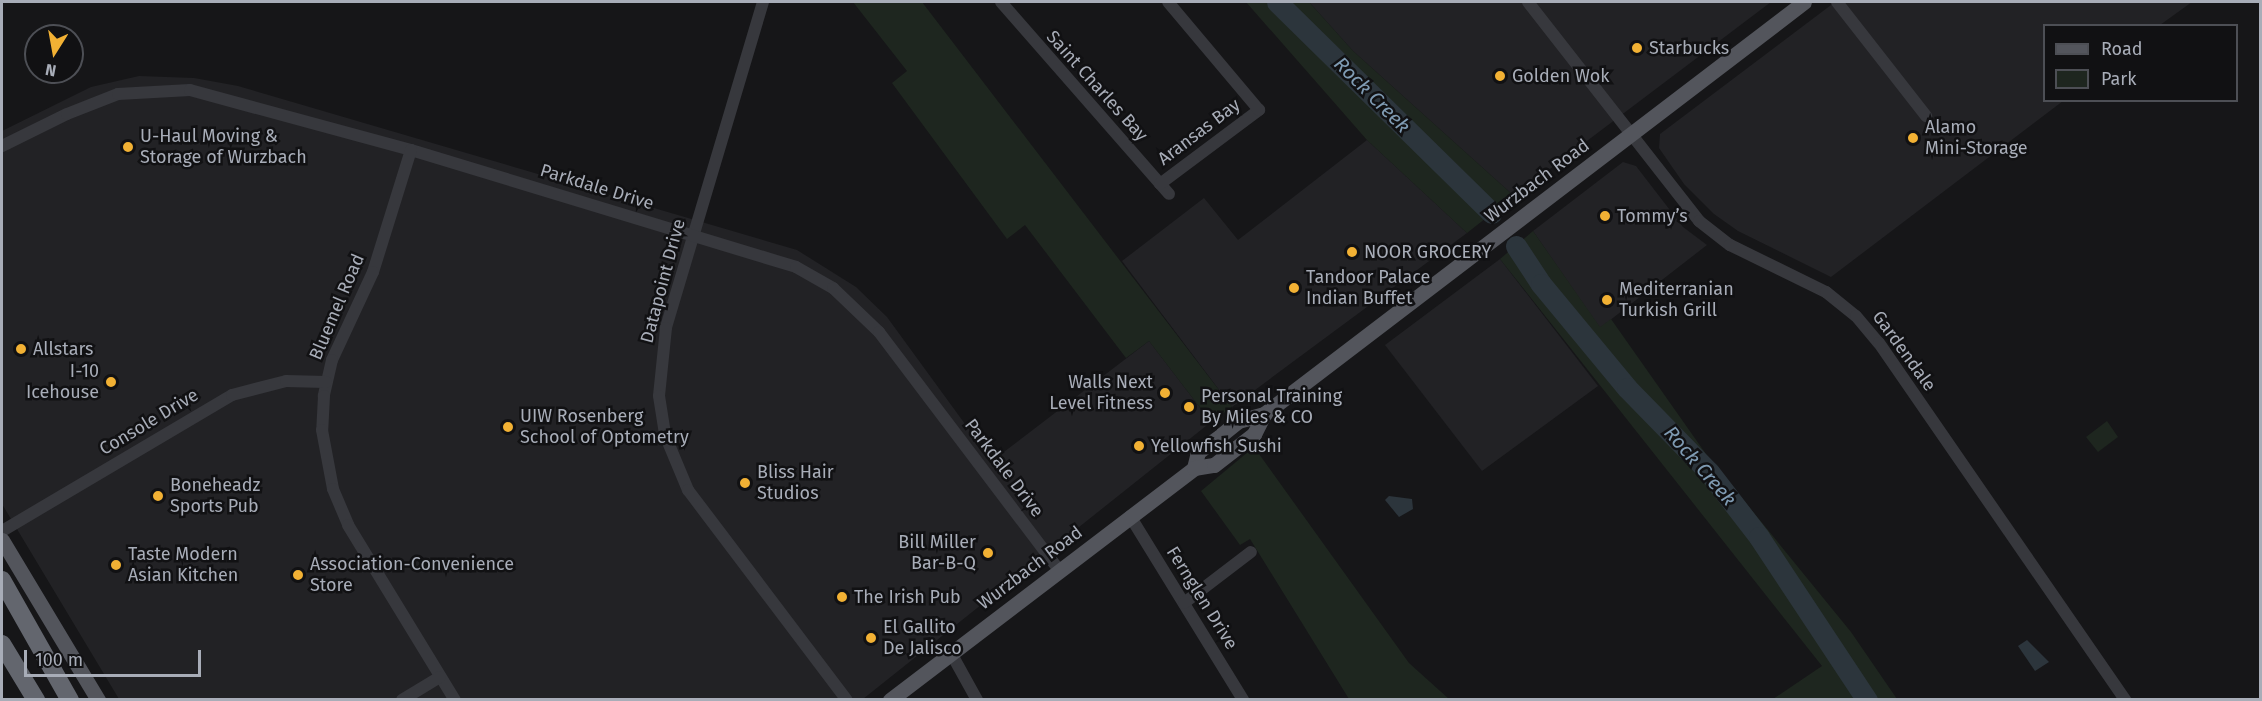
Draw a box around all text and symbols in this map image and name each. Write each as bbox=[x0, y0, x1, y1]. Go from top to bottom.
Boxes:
north arrow bbox=[24, 24, 84, 84]
legend bbox=[2043, 24, 2238, 102]
street label: Saint Charles Bay bbox=[1042, 26, 1152, 146]
place label: Starbucks bbox=[1649, 37, 1729, 59]
text: Road bbox=[2101, 38, 2143, 60]
marker: Starbucks bbox=[1630, 41, 1644, 55]
water label: Rock Creek bbox=[1329, 52, 1415, 138]
text: N bbox=[44, 60, 58, 81]
place label: Golden Wok bbox=[1512, 65, 1609, 87]
text: Park bbox=[2101, 68, 2136, 90]
marker: Golden Wok bbox=[1493, 69, 1507, 83]
street label: Aransas Bay bbox=[1154, 94, 1244, 170]
place label: Alamo Mini-Storage bbox=[1925, 117, 2028, 160]
place label: U-Haul Moving & Storage of Wurzbach bbox=[140, 126, 307, 168]
marker: Alamo Mini-Storage bbox=[1906, 131, 1920, 145]
street label: Wurzbach Road bbox=[1480, 135, 1594, 227]
marker: U-Haul Moving & Storage of Wurzbach bbox=[121, 140, 135, 154]
street label: Parkdale Drive bbox=[538, 159, 656, 215]
place label: Tommy’s bbox=[1617, 205, 1688, 227]
marker: Tommy’s bbox=[1598, 209, 1612, 223]
street label: Datapoint Drive bbox=[636, 217, 690, 345]
place label: NOOR GROCERY bbox=[1364, 241, 1491, 263]
marker: NOOR GROCERY bbox=[1345, 245, 1359, 259]
street label: Bluemel Road bbox=[305, 251, 369, 363]
place label: Tandoor Palace Indian Buffet bbox=[1306, 267, 1430, 310]
place label: Mediterranian Turkish Grill bbox=[1619, 279, 1734, 322]
marker: Tandoor Palace Indian Buffet bbox=[1287, 281, 1301, 295]
marker: Mediterranian Turkish Grill bbox=[1600, 293, 1614, 307]
street label: Gardendale bbox=[1868, 307, 1940, 395]
place label: Allstars bbox=[33, 338, 94, 360]
marker: Allstars bbox=[14, 342, 28, 356]
place label: I-10 Icehouse bbox=[26, 361, 99, 404]
place label: Walls Next Level Fitness bbox=[1049, 372, 1153, 415]
marker: I-10 Icehouse bbox=[104, 375, 118, 389]
street label: Console Drive bbox=[96, 384, 202, 460]
marker: Walls Next Level Fitness bbox=[1158, 386, 1172, 400]
place label: Personal Training By Miles & CO bbox=[1201, 386, 1342, 428]
marker: Personal Training By Miles & CO bbox=[1182, 400, 1196, 414]
place label: UIW Rosenberg School of Optometry bbox=[520, 406, 689, 448]
street label: Parkdale Drive bbox=[960, 415, 1048, 521]
marker: UIW Rosenberg School of Optometry bbox=[501, 420, 515, 434]
water label: Rock Creek bbox=[1659, 421, 1741, 511]
place label: Yellowfish Sushi bbox=[1151, 435, 1282, 457]
marker: Yellowfish Sushi bbox=[1132, 439, 1146, 453]
place label: Bliss Hair Studios bbox=[757, 462, 834, 504]
place label: Boneheadz Sports Pub bbox=[170, 475, 260, 518]
marker: Bliss Hair Studios bbox=[738, 476, 752, 490]
marker: Boneheadz Sports Pub bbox=[151, 489, 165, 503]
street label: Wurzbach Road bbox=[973, 522, 1087, 614]
place label: Bill Miller Bar-B-Q bbox=[898, 532, 976, 574]
street label: Fernglen Drive bbox=[1162, 542, 1242, 654]
place label: Taste Modern Asian Kitchen bbox=[128, 544, 238, 586]
marker: Bill Miller Bar-B-Q bbox=[981, 546, 995, 560]
place label: Association-Convenience Store bbox=[310, 554, 514, 596]
marker: Taste Modern Asian Kitchen bbox=[109, 558, 123, 572]
marker: Association-Convenience Store bbox=[291, 568, 305, 582]
place label: The Irish Pub bbox=[854, 586, 961, 608]
marker: The Irish Pub bbox=[835, 590, 849, 604]
place label: El Gallito De Jalisco bbox=[883, 617, 962, 660]
marker: El Gallito De Jalisco bbox=[864, 631, 878, 645]
scale bar bbox=[27, 638, 204, 676]
text: 100 m bbox=[35, 649, 83, 671]

